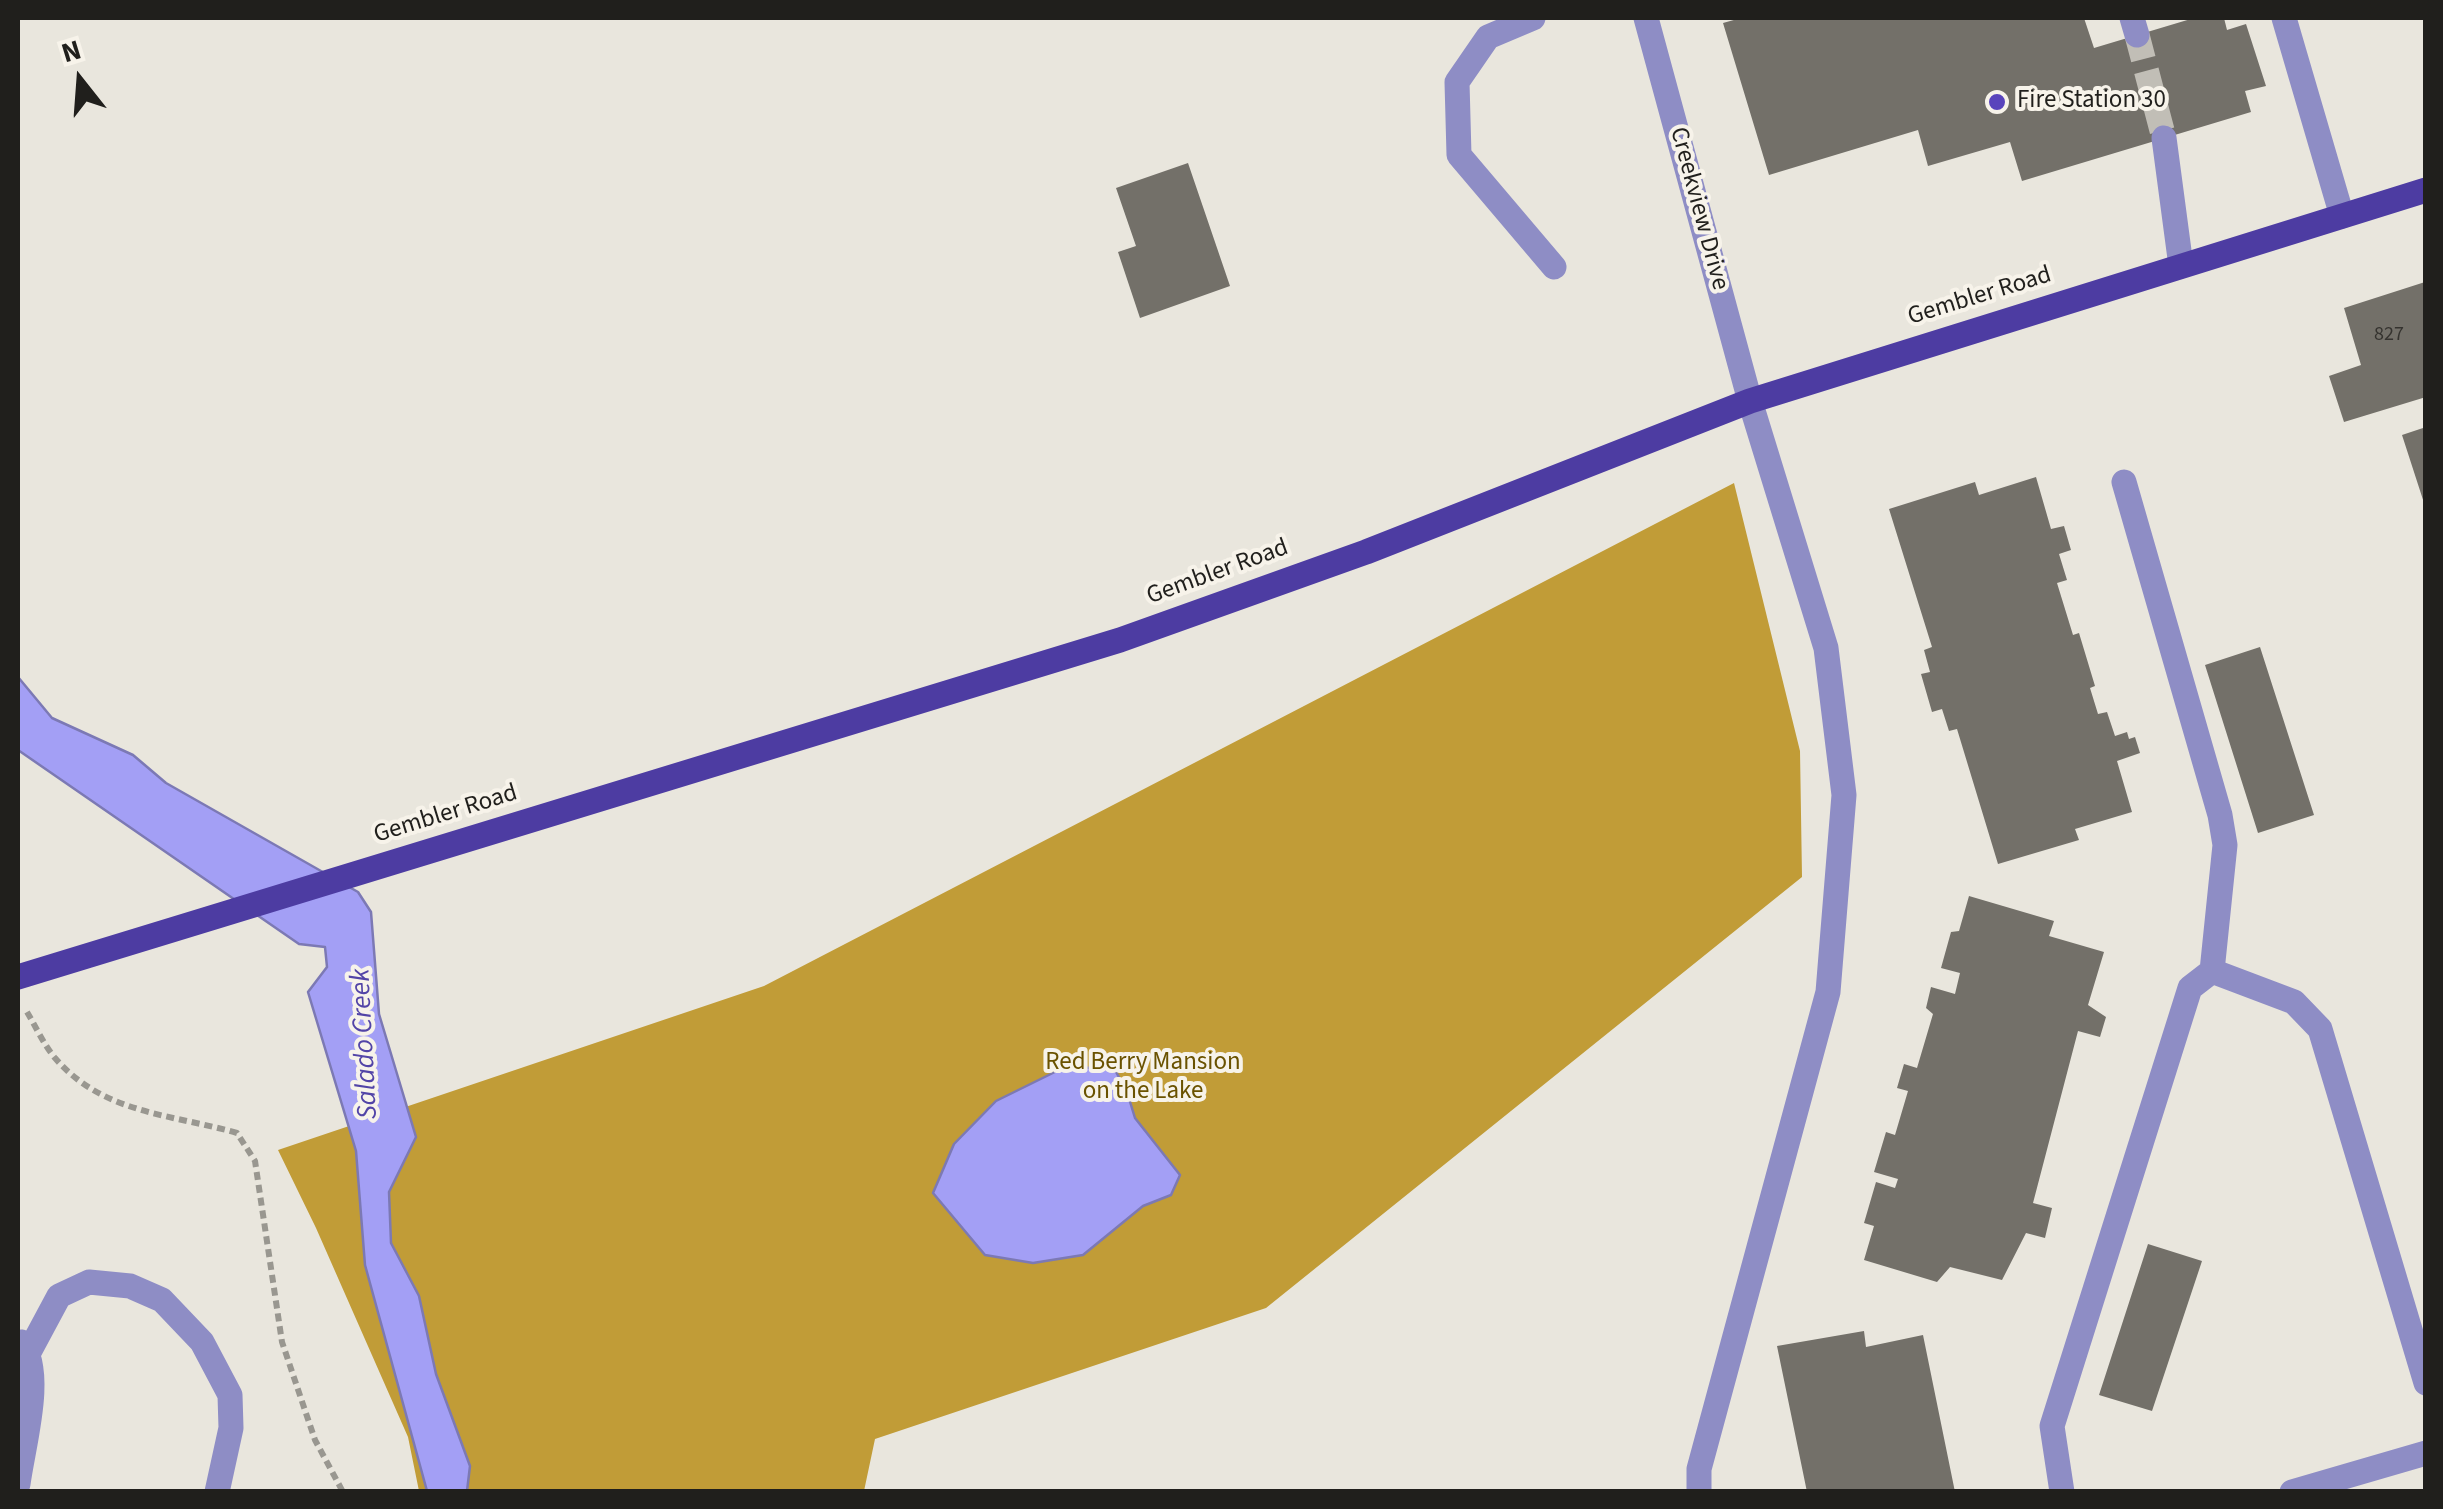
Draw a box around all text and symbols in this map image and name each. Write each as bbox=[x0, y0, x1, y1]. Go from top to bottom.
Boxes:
text: N bbox=[56, 29, 86, 73]
north arrow bbox=[30, 30, 130, 130]
place label: Fire Station 30 bbox=[2017, 87, 2166, 117]
marker: Fire Station 30 bbox=[1986, 91, 2008, 113]
street label: Creekview Drive bbox=[1662, 124, 1734, 294]
street label: Gembler Road bbox=[1905, 261, 2055, 333]
house number: 827 bbox=[2374, 324, 2404, 348]
street label: Gembler Road bbox=[1143, 534, 1293, 612]
street label: Gembler Road bbox=[371, 779, 521, 851]
water label: Salado Creek bbox=[345, 968, 387, 1120]
park label: Red Berry Mansion on the Lake bbox=[1045, 1049, 1241, 1108]

